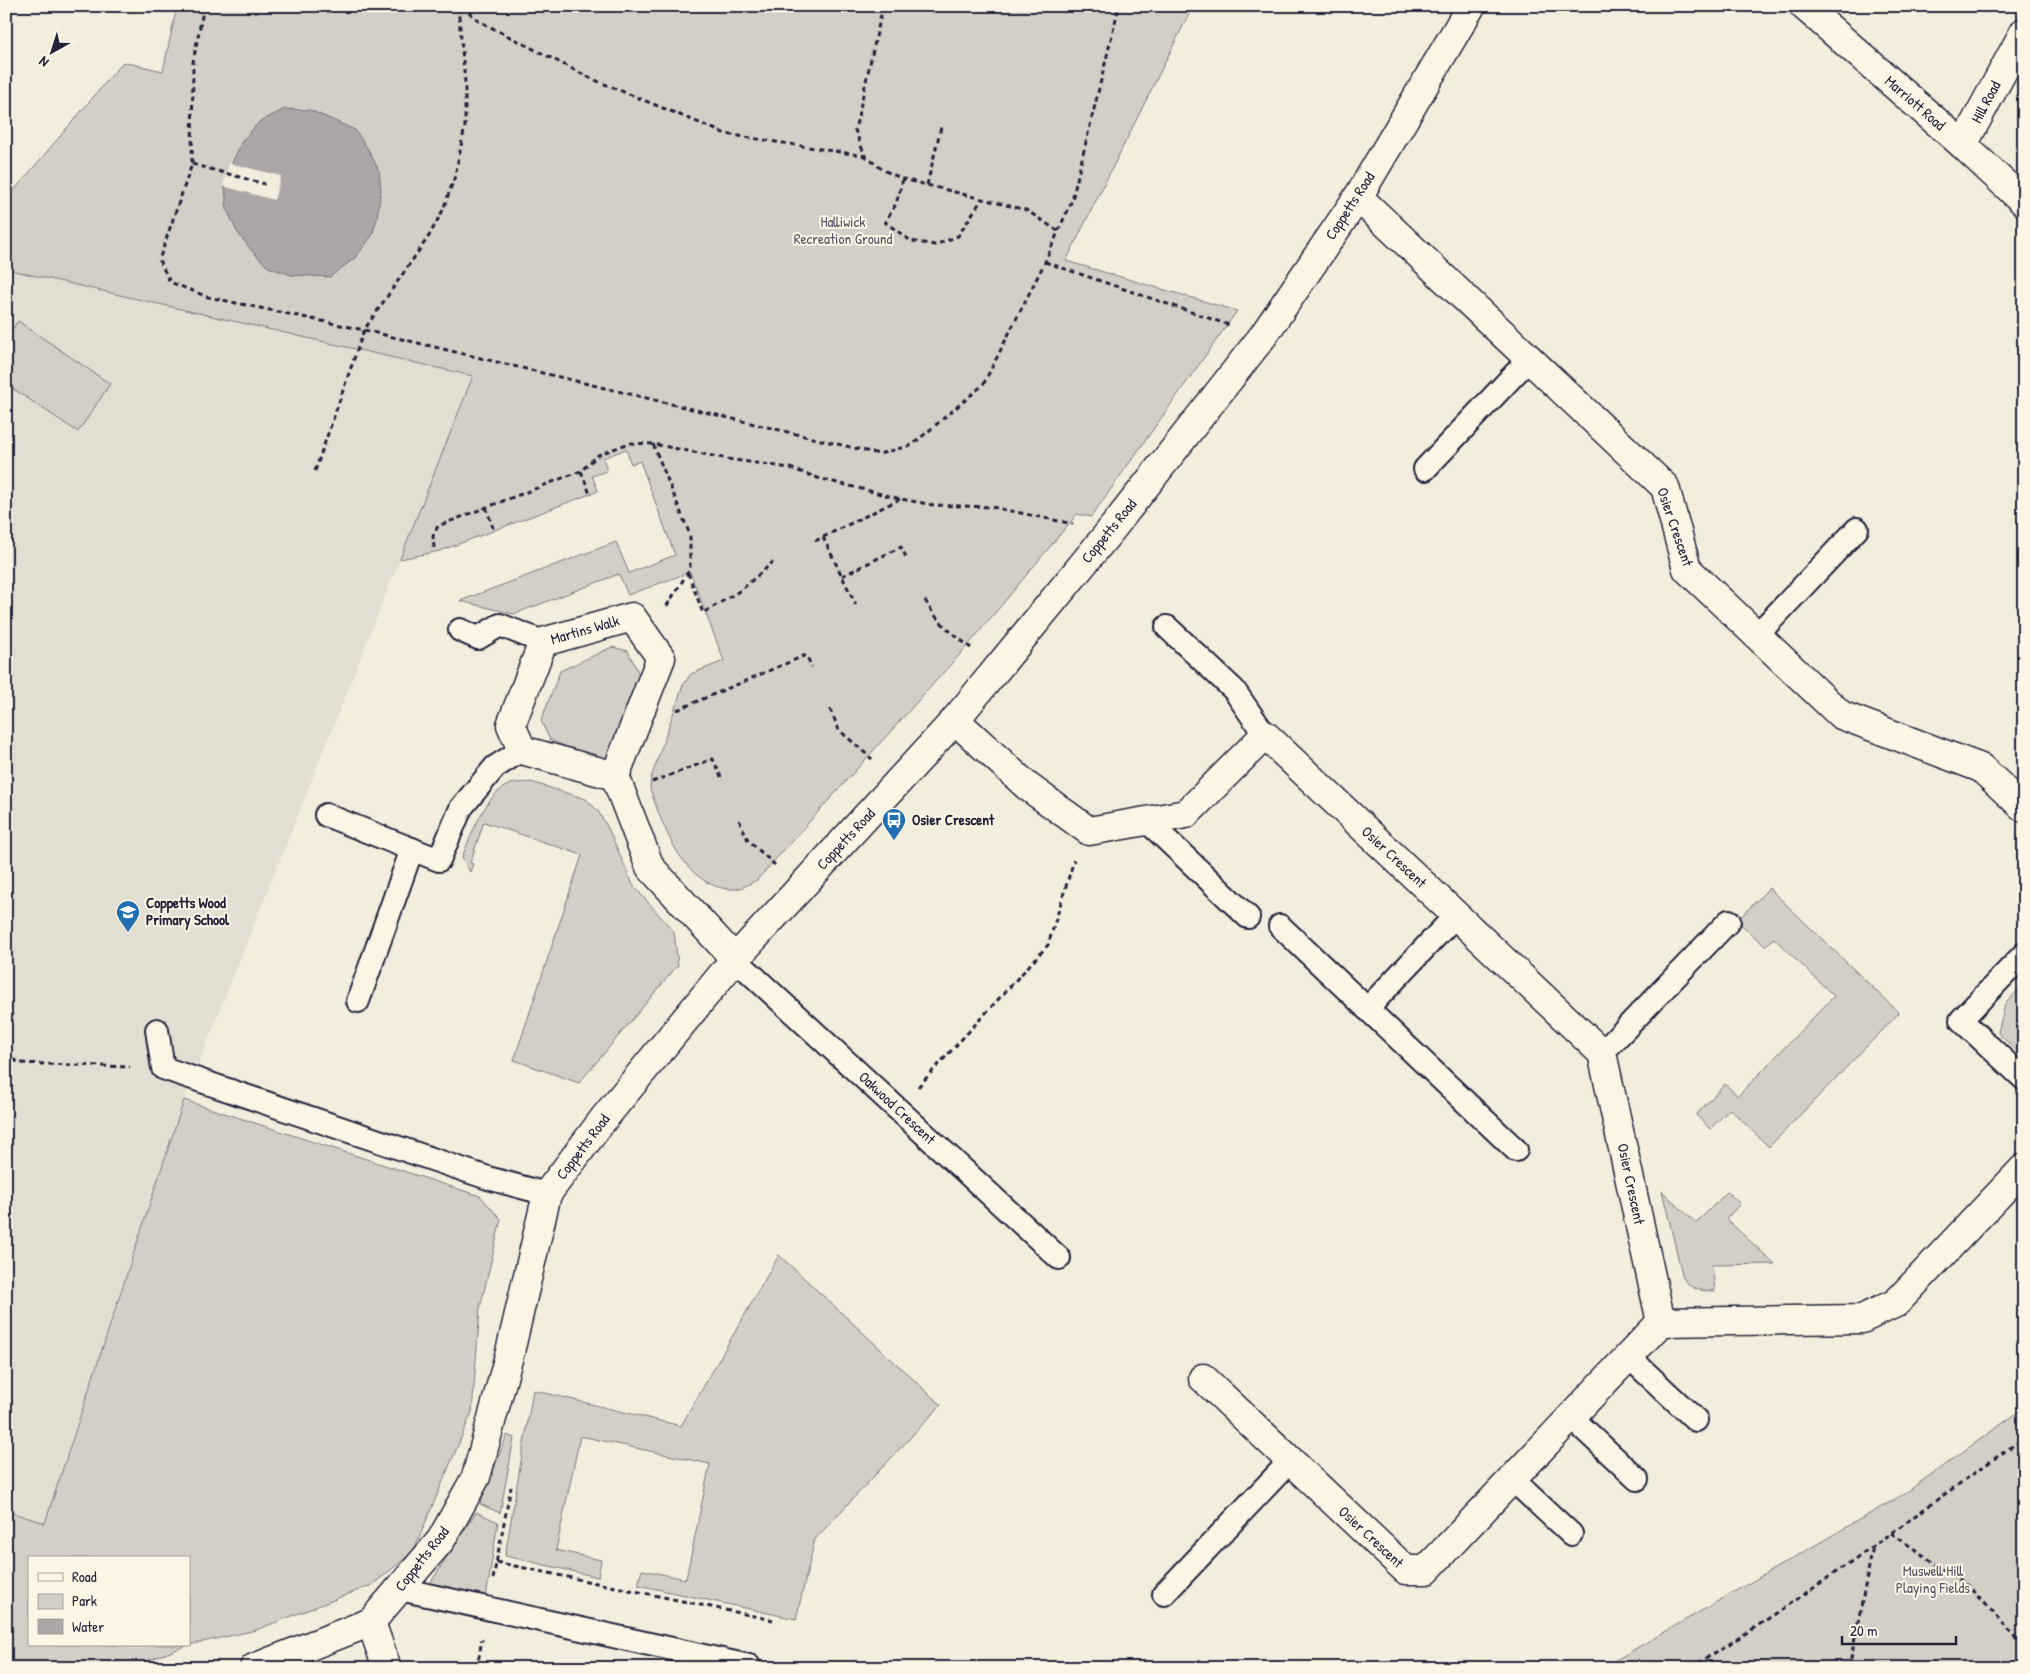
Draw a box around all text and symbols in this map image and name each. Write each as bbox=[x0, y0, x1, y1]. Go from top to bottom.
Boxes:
north arrow bbox=[28, 28, 78, 78]
text: N bbox=[34, 52, 52, 72]
street label: Marriott Road bbox=[1880, 70, 1950, 135]
street label: Hill Road bbox=[1966, 77, 2005, 127]
street label: Coppetts Road bbox=[1320, 168, 1379, 244]
park label: Halliwick Recreation Ground bbox=[794, 211, 892, 249]
street label: Osier Crescent bbox=[1652, 485, 1699, 570]
street label: Coppetts Road bbox=[1076, 494, 1141, 567]
street label: Martins Walk bbox=[548, 610, 622, 649]
street label: Coppetts Road bbox=[812, 803, 880, 874]
bus stop icon: Osier Crescent bbox=[881, 807, 907, 841]
place label: Osier Crescent bbox=[912, 809, 995, 830]
street label: Osier Crescent bbox=[1357, 821, 1432, 893]
place label: Coppetts Wood Primary School bbox=[146, 892, 230, 931]
school or university icon: Coppetts Wood Primary School bbox=[115, 899, 141, 933]
street label: Oakwood Crescent bbox=[854, 1066, 941, 1149]
street label: Coppetts Road bbox=[551, 1109, 614, 1184]
street label: Osier Crescent bbox=[1613, 1142, 1650, 1227]
street label: Osier Crescent bbox=[1334, 1501, 1409, 1573]
street label: Coppetts Road bbox=[390, 1522, 454, 1596]
legend bbox=[28, 1556, 190, 1646]
park label: Muswell Hill Playing Fields bbox=[1896, 1560, 1970, 1598]
text: Road bbox=[72, 1566, 97, 1587]
text: Park bbox=[72, 1590, 97, 1611]
scale bar bbox=[1842, 1614, 1956, 1646]
text: Water bbox=[72, 1616, 104, 1637]
text: 20 m bbox=[1850, 1620, 1877, 1641]

